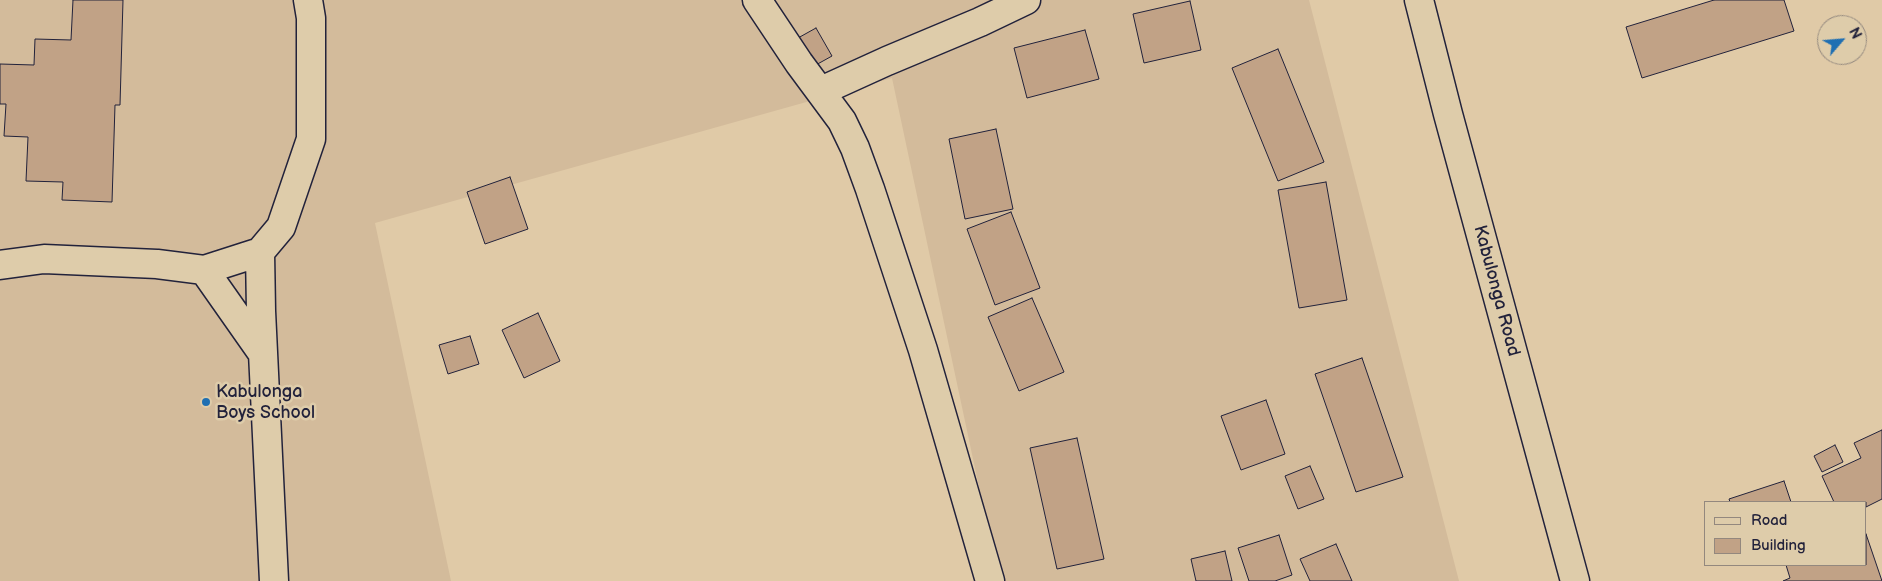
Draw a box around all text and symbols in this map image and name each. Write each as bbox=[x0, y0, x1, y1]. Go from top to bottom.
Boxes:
north arrow bbox=[1817, 15, 1867, 65]
text: N bbox=[1845, 25, 1865, 42]
street label: Kabulonga Road bbox=[1468, 223, 1524, 359]
place label: Kabulonga Boys School bbox=[216, 381, 315, 424]
marker: Kabulonga Boys School bbox=[200, 396, 212, 408]
legend bbox=[1704, 501, 1867, 566]
text: Road bbox=[1751, 511, 1787, 530]
text: Building bbox=[1751, 536, 1806, 555]

